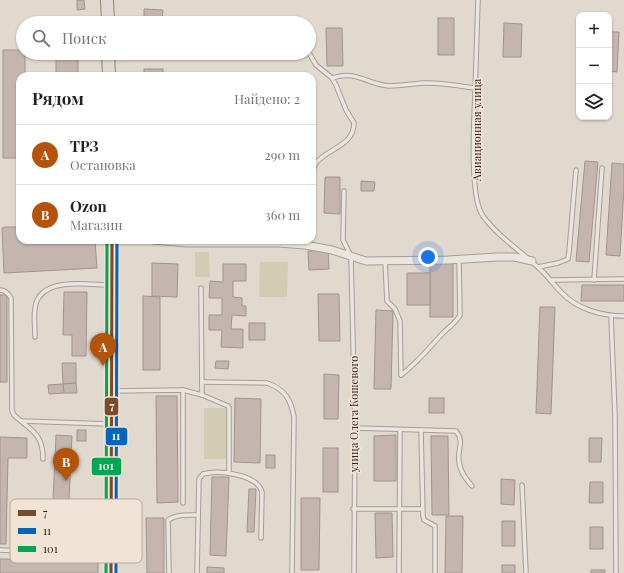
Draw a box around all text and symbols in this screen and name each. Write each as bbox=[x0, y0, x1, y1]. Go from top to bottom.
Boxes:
map controls bbox=[576, 12, 612, 120]
button: + bbox=[576, 12, 612, 48]
search box bbox=[16, 16, 316, 60]
icon: search bbox=[30, 27, 52, 49]
text: Поиск bbox=[62, 28, 107, 48]
button: − bbox=[576, 48, 612, 84]
street label: Авиационная улица bbox=[469, 78, 484, 182]
button: layers bbox=[576, 84, 612, 120]
text: Рядом bbox=[32, 87, 84, 109]
text: Найдено: 2 bbox=[234, 90, 300, 107]
text: ТРЗ bbox=[70, 136, 99, 156]
text: A bbox=[41, 146, 49, 163]
text: 290 m bbox=[265, 146, 300, 163]
text: Остановка bbox=[70, 156, 136, 173]
text: Ozon bbox=[70, 196, 107, 216]
text: B bbox=[41, 206, 49, 223]
text: 360 m bbox=[265, 206, 300, 223]
text: Магазин bbox=[70, 216, 122, 233]
your location bbox=[418, 247, 438, 267]
pin: A bbox=[90, 333, 116, 366]
street label: улица Олега Кошевого bbox=[346, 356, 361, 473]
line badge: 7 bbox=[104, 397, 119, 416]
text: 7 bbox=[109, 398, 115, 413]
line badge: 11 bbox=[105, 427, 128, 446]
text: 11 bbox=[112, 428, 120, 443]
pin: B bbox=[53, 448, 79, 481]
line badge: 101 bbox=[91, 457, 122, 476]
text: 101 bbox=[98, 458, 114, 473]
legend bbox=[10, 499, 142, 563]
text: 7 bbox=[43, 505, 48, 520]
text: 11 bbox=[43, 523, 51, 538]
text: 101 bbox=[43, 541, 58, 556]

